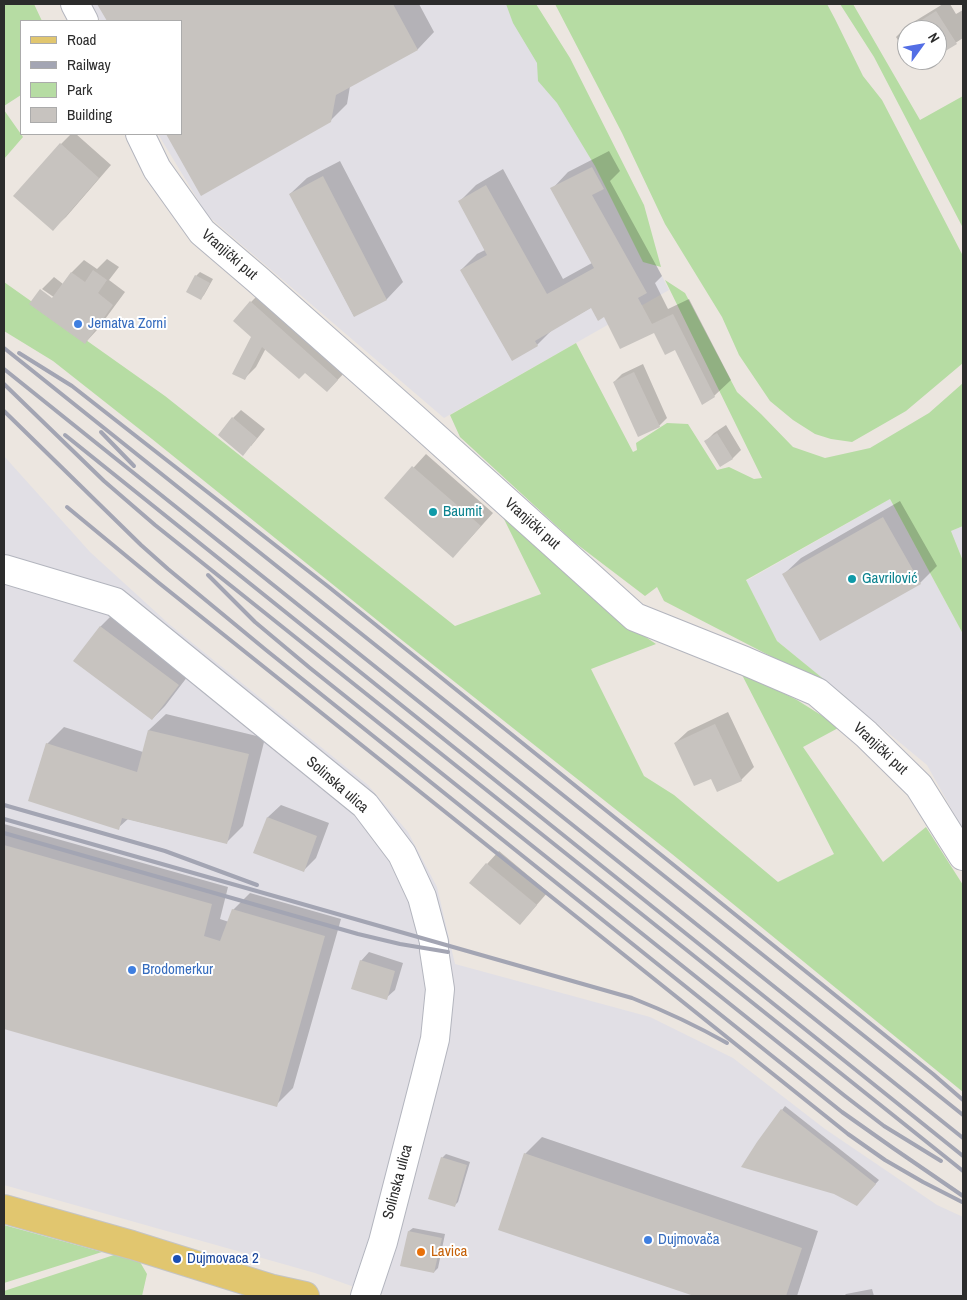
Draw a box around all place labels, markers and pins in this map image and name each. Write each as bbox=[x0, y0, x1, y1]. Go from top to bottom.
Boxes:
place label: Jematva Zorni bbox=[88, 315, 167, 333]
marker: Jematva Zorni bbox=[72, 318, 84, 330]
place label: Baumit bbox=[443, 503, 482, 521]
marker: Baumit bbox=[427, 506, 439, 518]
place label: Gavrilović bbox=[862, 570, 917, 588]
marker: Gavrilović bbox=[846, 573, 858, 585]
place label: Brodomerkur bbox=[142, 961, 213, 979]
marker: Brodomerkur bbox=[126, 964, 138, 976]
place label: Dujmovača bbox=[658, 1231, 720, 1249]
marker: Dujmovača bbox=[642, 1234, 654, 1246]
place label: Lavica bbox=[431, 1243, 467, 1261]
marker: Lavica bbox=[415, 1246, 427, 1258]
place label: Dujmovaca 2 bbox=[187, 1250, 259, 1268]
marker: Dujmovaca 2 bbox=[171, 1253, 183, 1265]

